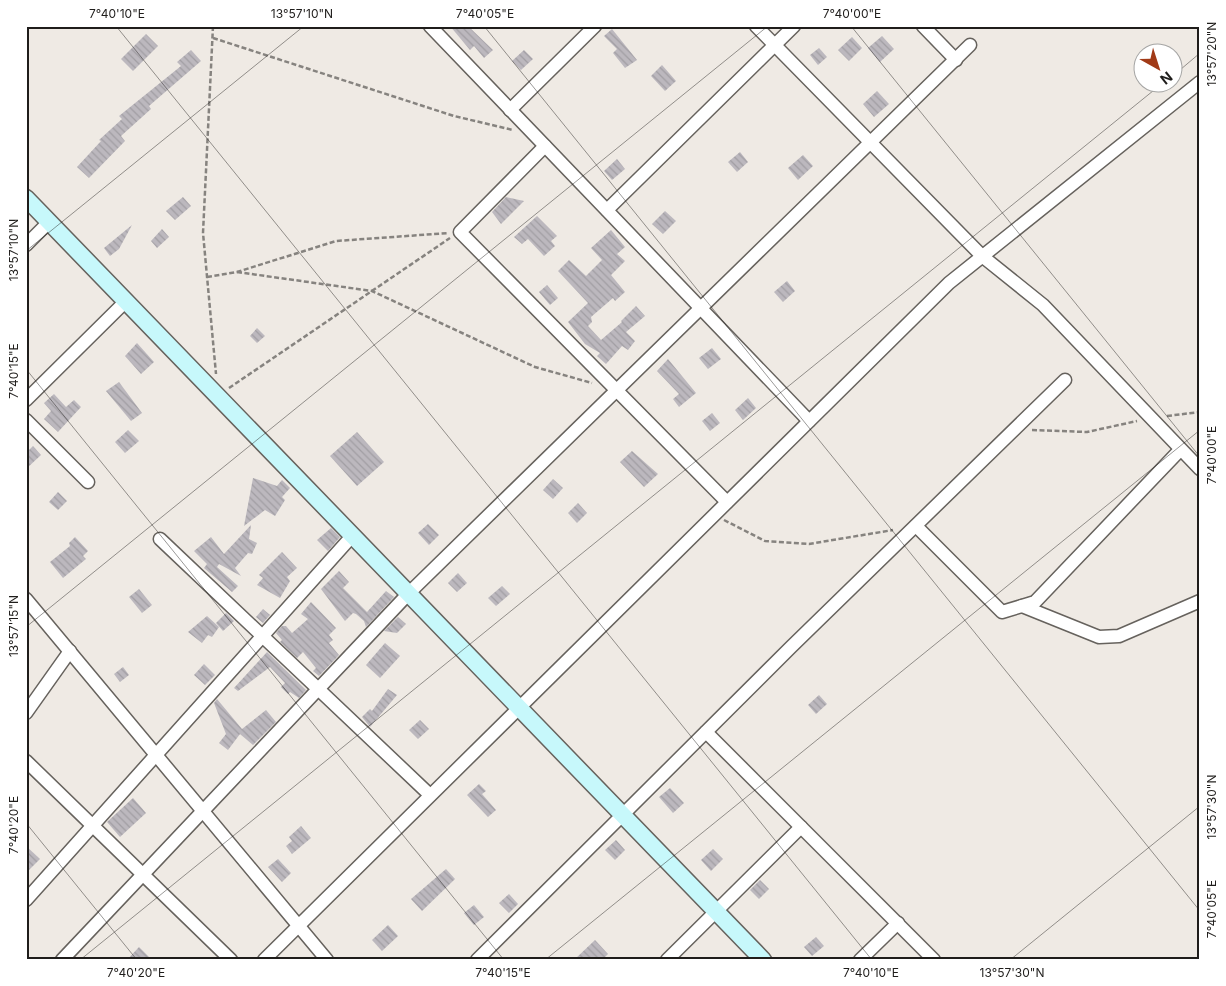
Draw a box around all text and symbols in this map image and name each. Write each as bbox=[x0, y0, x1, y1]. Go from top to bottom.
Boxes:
text: 7°40'10"E bbox=[89, 6, 145, 21]
text: 13°57'10"N bbox=[271, 6, 333, 21]
text: 7°40'05"E bbox=[456, 6, 514, 21]
text: 7°40'00"E bbox=[823, 6, 881, 21]
text: 13°57'20"N bbox=[1204, 22, 1219, 86]
north arrow bbox=[1134, 42, 1184, 92]
text: N bbox=[1157, 69, 1176, 88]
text: 13°57'10"N bbox=[6, 219, 21, 281]
text: 7°40'15"E bbox=[6, 343, 21, 399]
text: 7°40'00"E bbox=[1204, 426, 1219, 484]
text: 13°57'15"N bbox=[6, 595, 21, 657]
text: 13°57'30"N bbox=[1204, 775, 1219, 839]
text: 7°40'20"E bbox=[6, 796, 21, 854]
text: 7°40'05"E bbox=[1204, 880, 1219, 938]
text: 7°40'20"E bbox=[107, 965, 165, 980]
text: 7°40'15"E bbox=[475, 965, 531, 980]
text: 7°40'10"E bbox=[843, 965, 899, 980]
text: 13°57'30"N bbox=[980, 965, 1044, 980]

